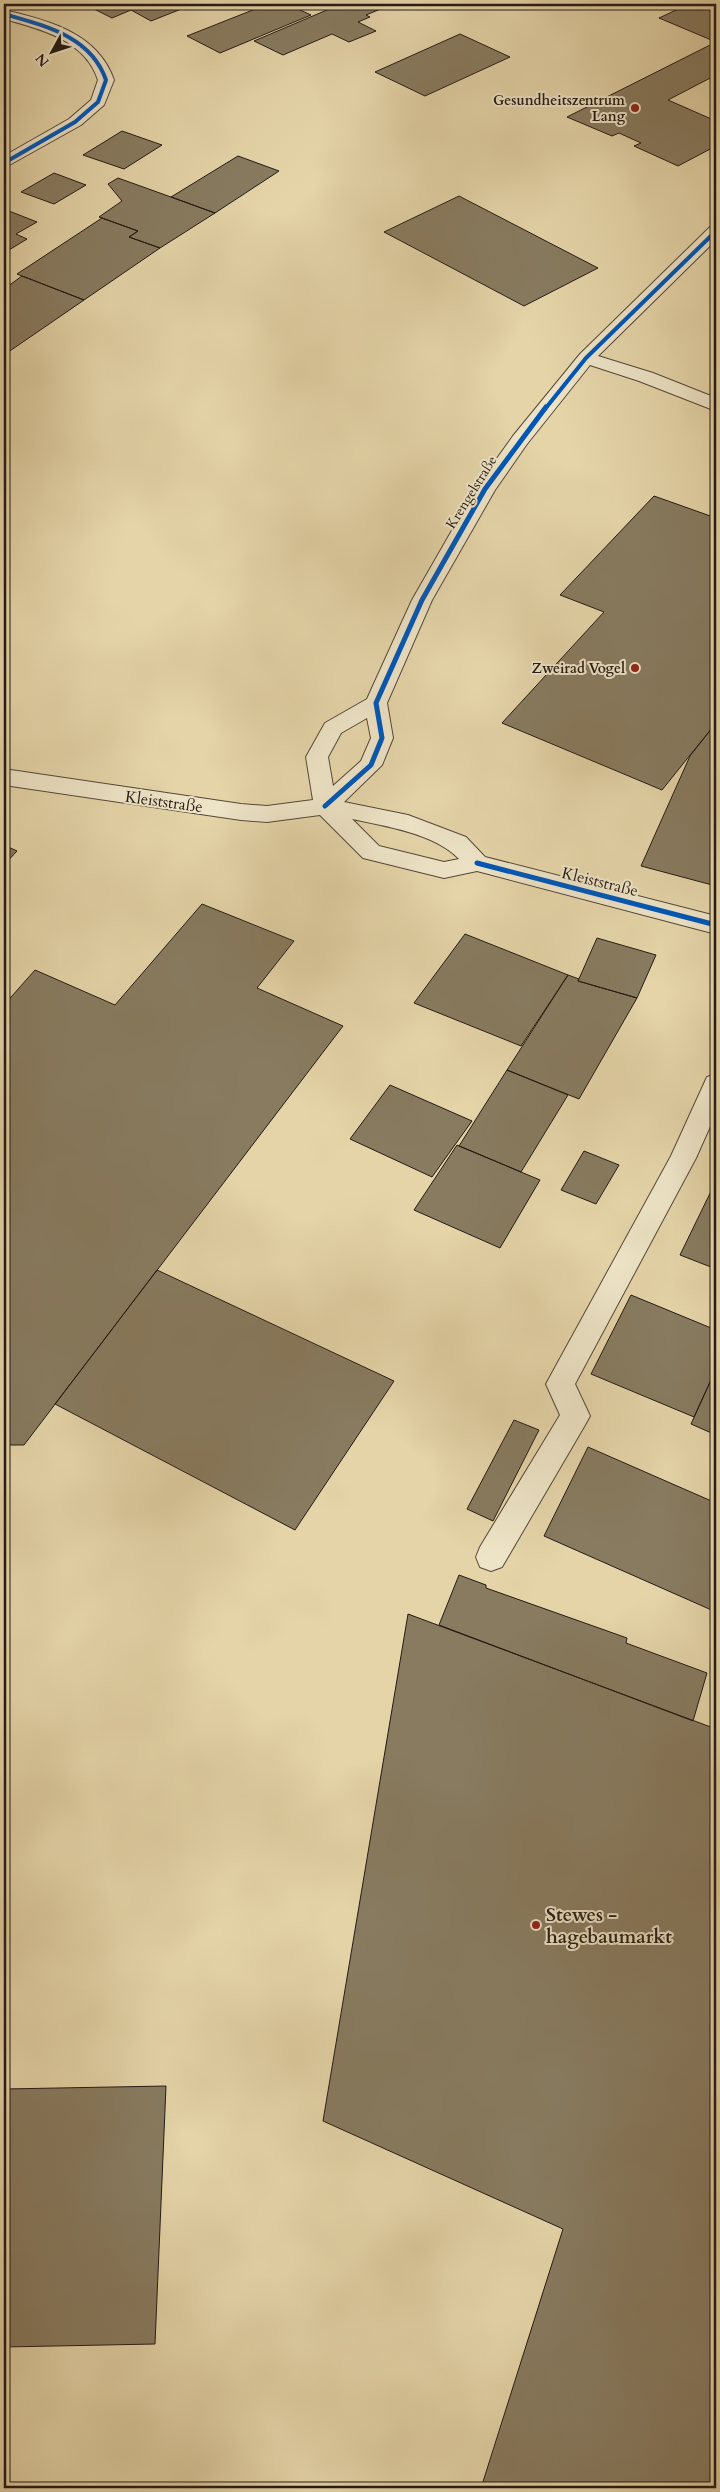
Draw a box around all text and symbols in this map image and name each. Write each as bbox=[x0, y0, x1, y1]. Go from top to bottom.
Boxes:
north arrow bbox=[28, 28, 78, 78]
text: N bbox=[31, 49, 54, 71]
place label: Gesundheitszentrum Lang bbox=[493, 91, 626, 126]
marker: Gesundheitszentrum Lang bbox=[629, 102, 641, 114]
street label: Krengelstraße bbox=[441, 452, 501, 532]
place label: Zweirad Vogel bbox=[531, 659, 625, 678]
marker: Zweirad Vogel bbox=[629, 662, 641, 674]
street label: Kleiststraße bbox=[124, 786, 204, 818]
street label: Kleiststraße bbox=[559, 862, 640, 902]
place label: Stewes - hagebaumarkt bbox=[546, 1902, 672, 1950]
marker: Stewes - hagebaumarkt bbox=[530, 1919, 542, 1931]

